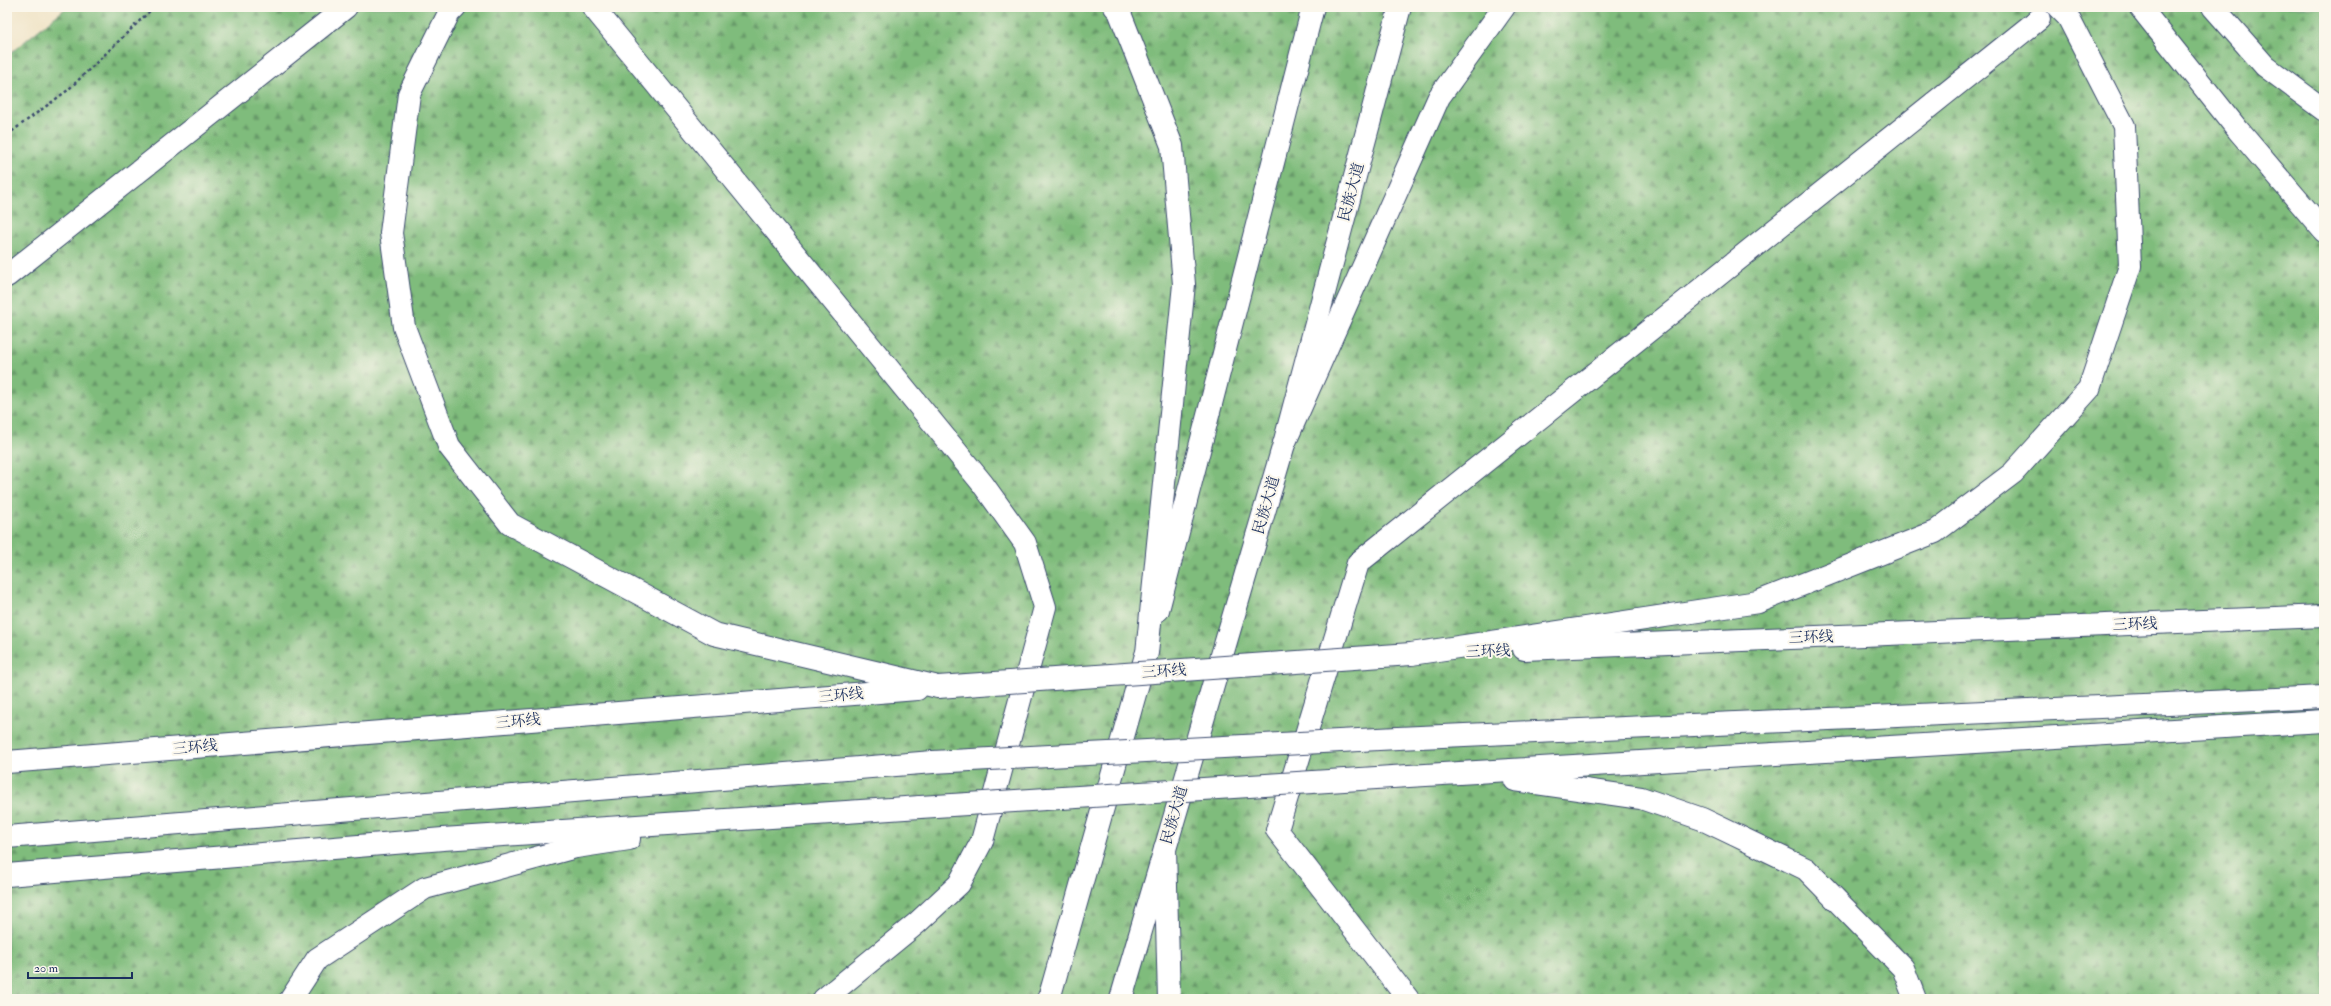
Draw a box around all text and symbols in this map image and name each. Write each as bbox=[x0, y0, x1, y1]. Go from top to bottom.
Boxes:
street label: 民族大道 bbox=[1335, 161, 1368, 224]
street label: 民族大道 bbox=[1249, 474, 1284, 537]
street label: 三环线 bbox=[2112, 614, 2158, 635]
street label: 三环线 bbox=[1788, 627, 1834, 648]
street label: 三环线 bbox=[1465, 641, 1511, 662]
street label: 三环线 bbox=[1141, 660, 1187, 683]
street label: 三环线 bbox=[818, 684, 864, 707]
street label: 三环线 bbox=[495, 710, 541, 733]
street label: 三环线 bbox=[172, 736, 218, 759]
street label: 民族大道 bbox=[1157, 784, 1192, 847]
scale bar bbox=[28, 954, 132, 980]
text: 20 m bbox=[34, 961, 59, 976]

